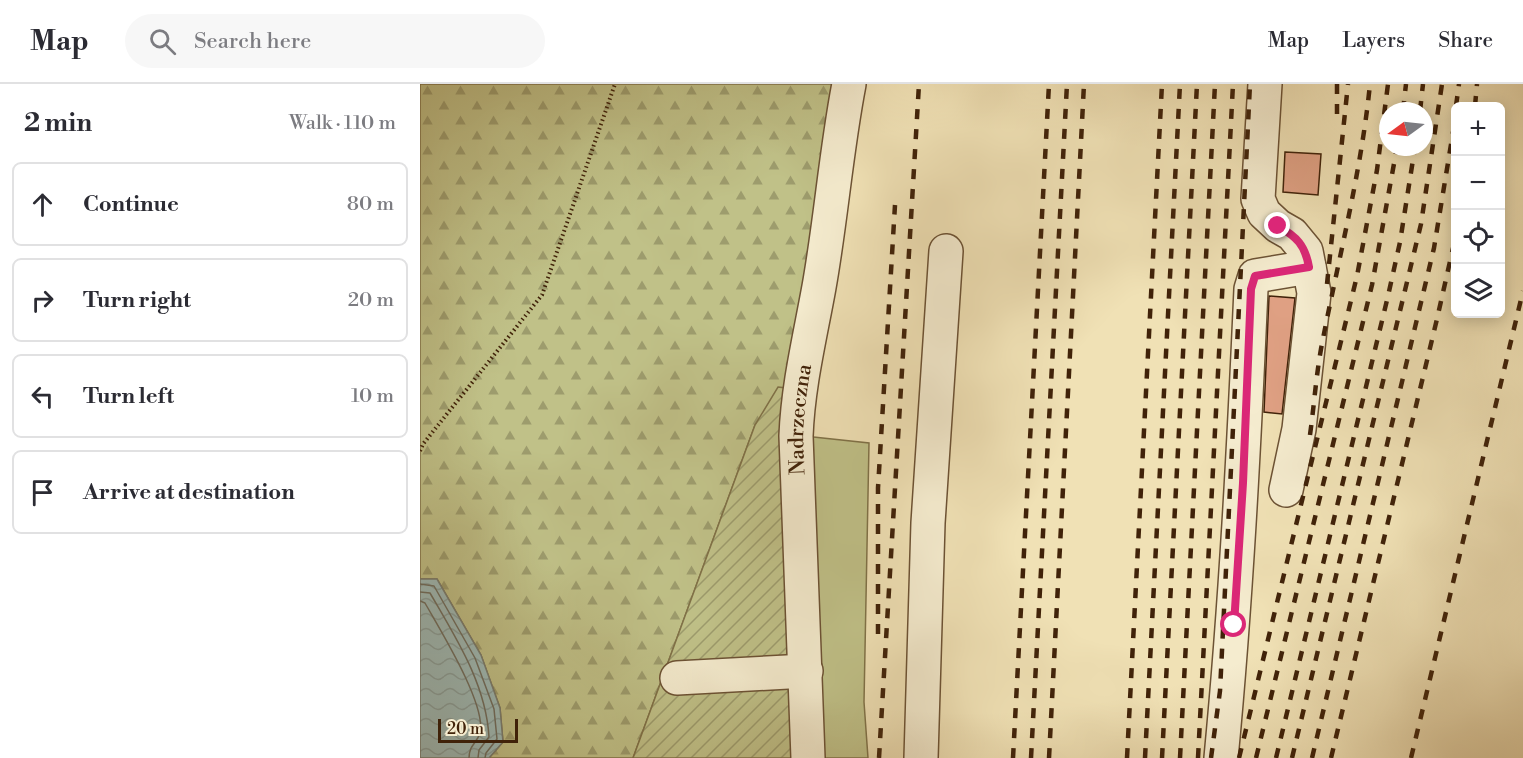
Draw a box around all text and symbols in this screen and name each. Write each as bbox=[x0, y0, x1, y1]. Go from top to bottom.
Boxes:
search box bbox=[125, 14, 545, 68]
text: Map bbox=[30, 24, 89, 59]
icon: search bbox=[146, 25, 179, 58]
text: Search here bbox=[194, 28, 311, 55]
text: Map bbox=[1268, 28, 1309, 54]
text: Layers bbox=[1342, 28, 1405, 54]
text: Share bbox=[1438, 28, 1493, 54]
north arrow bbox=[1379, 102, 1433, 156]
map controls bbox=[1451, 102, 1505, 318]
button: + bbox=[1451, 102, 1505, 156]
text: 2 min bbox=[24, 107, 92, 139]
text: Walk · 110 m bbox=[289, 111, 396, 136]
button: − bbox=[1451, 156, 1505, 210]
icon: ahead bbox=[26, 188, 59, 221]
text: Continue bbox=[83, 191, 179, 218]
text: 80 m bbox=[347, 192, 394, 217]
button: locate bbox=[1451, 210, 1505, 264]
route end bbox=[1264, 212, 1290, 238]
button: layers bbox=[1451, 264, 1505, 318]
icon: right bbox=[26, 284, 59, 317]
text: Turn right bbox=[83, 287, 191, 314]
text: 20 m bbox=[348, 288, 394, 313]
street label: Nadrzeczna bbox=[784, 362, 818, 475]
icon: left bbox=[26, 380, 59, 413]
text: Turn left bbox=[83, 383, 174, 410]
text: 10 m bbox=[351, 384, 394, 409]
icon: arrive bbox=[26, 476, 59, 509]
text: Arrive at destination bbox=[83, 479, 295, 506]
route start bbox=[1220, 611, 1246, 637]
scale bar bbox=[438, 716, 518, 744]
text: 20 m bbox=[447, 719, 484, 739]

